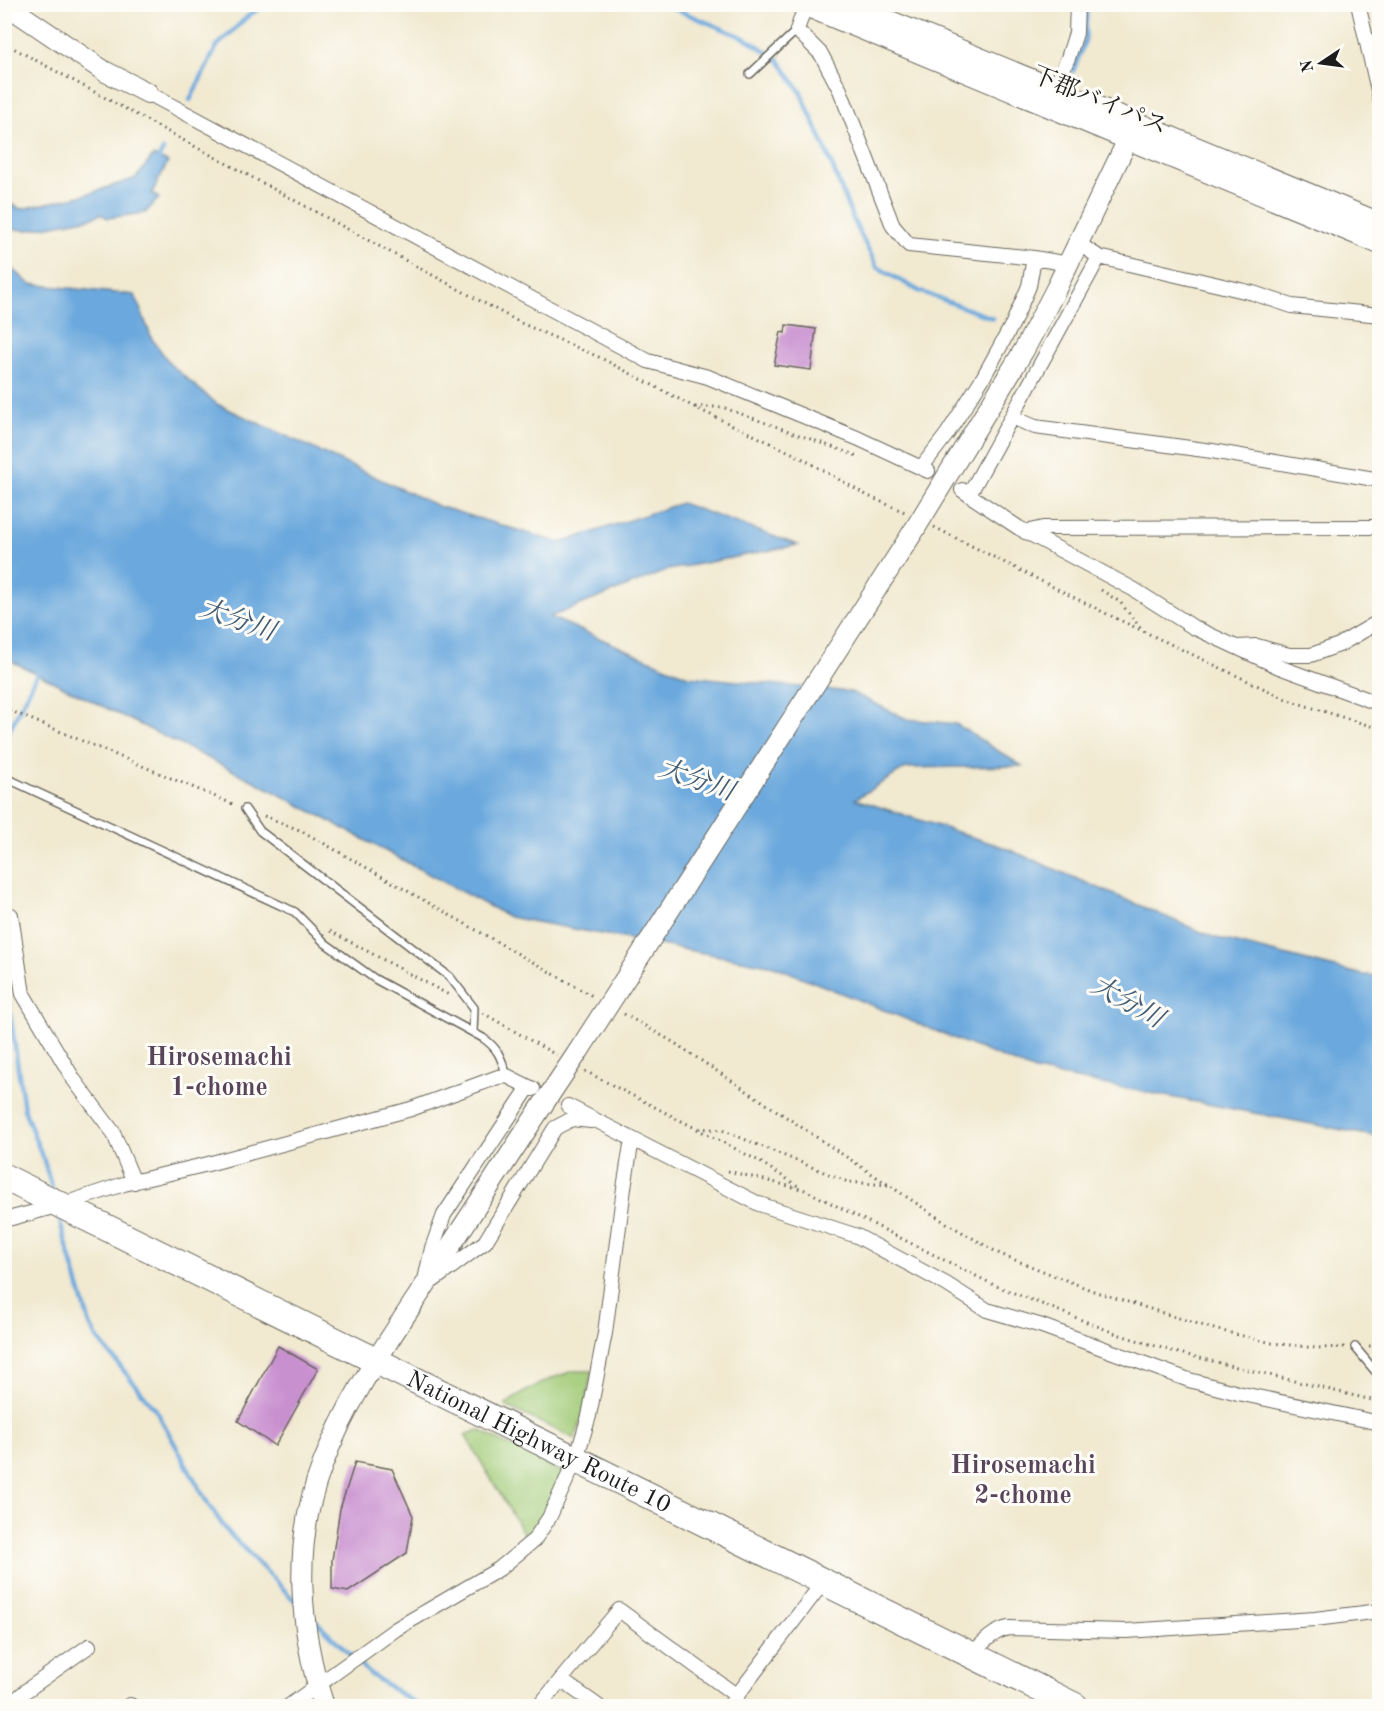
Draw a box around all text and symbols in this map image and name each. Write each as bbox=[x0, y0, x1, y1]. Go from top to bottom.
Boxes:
north arrow bbox=[1291, 33, 1351, 93]
text: N bbox=[1299, 57, 1318, 74]
street label: 下郡バイパス bbox=[1028, 62, 1171, 140]
water label: 大分川 bbox=[196, 594, 282, 647]
water label: 大分川 bbox=[655, 754, 741, 807]
water label: 大分川 bbox=[1087, 971, 1171, 1034]
district label: Hirosemachi 1-chome bbox=[146, 1045, 292, 1101]
street label: National Highway Route 10 bbox=[402, 1368, 674, 1518]
district label: Hirosemachi 2-chome bbox=[950, 1453, 1096, 1509]

